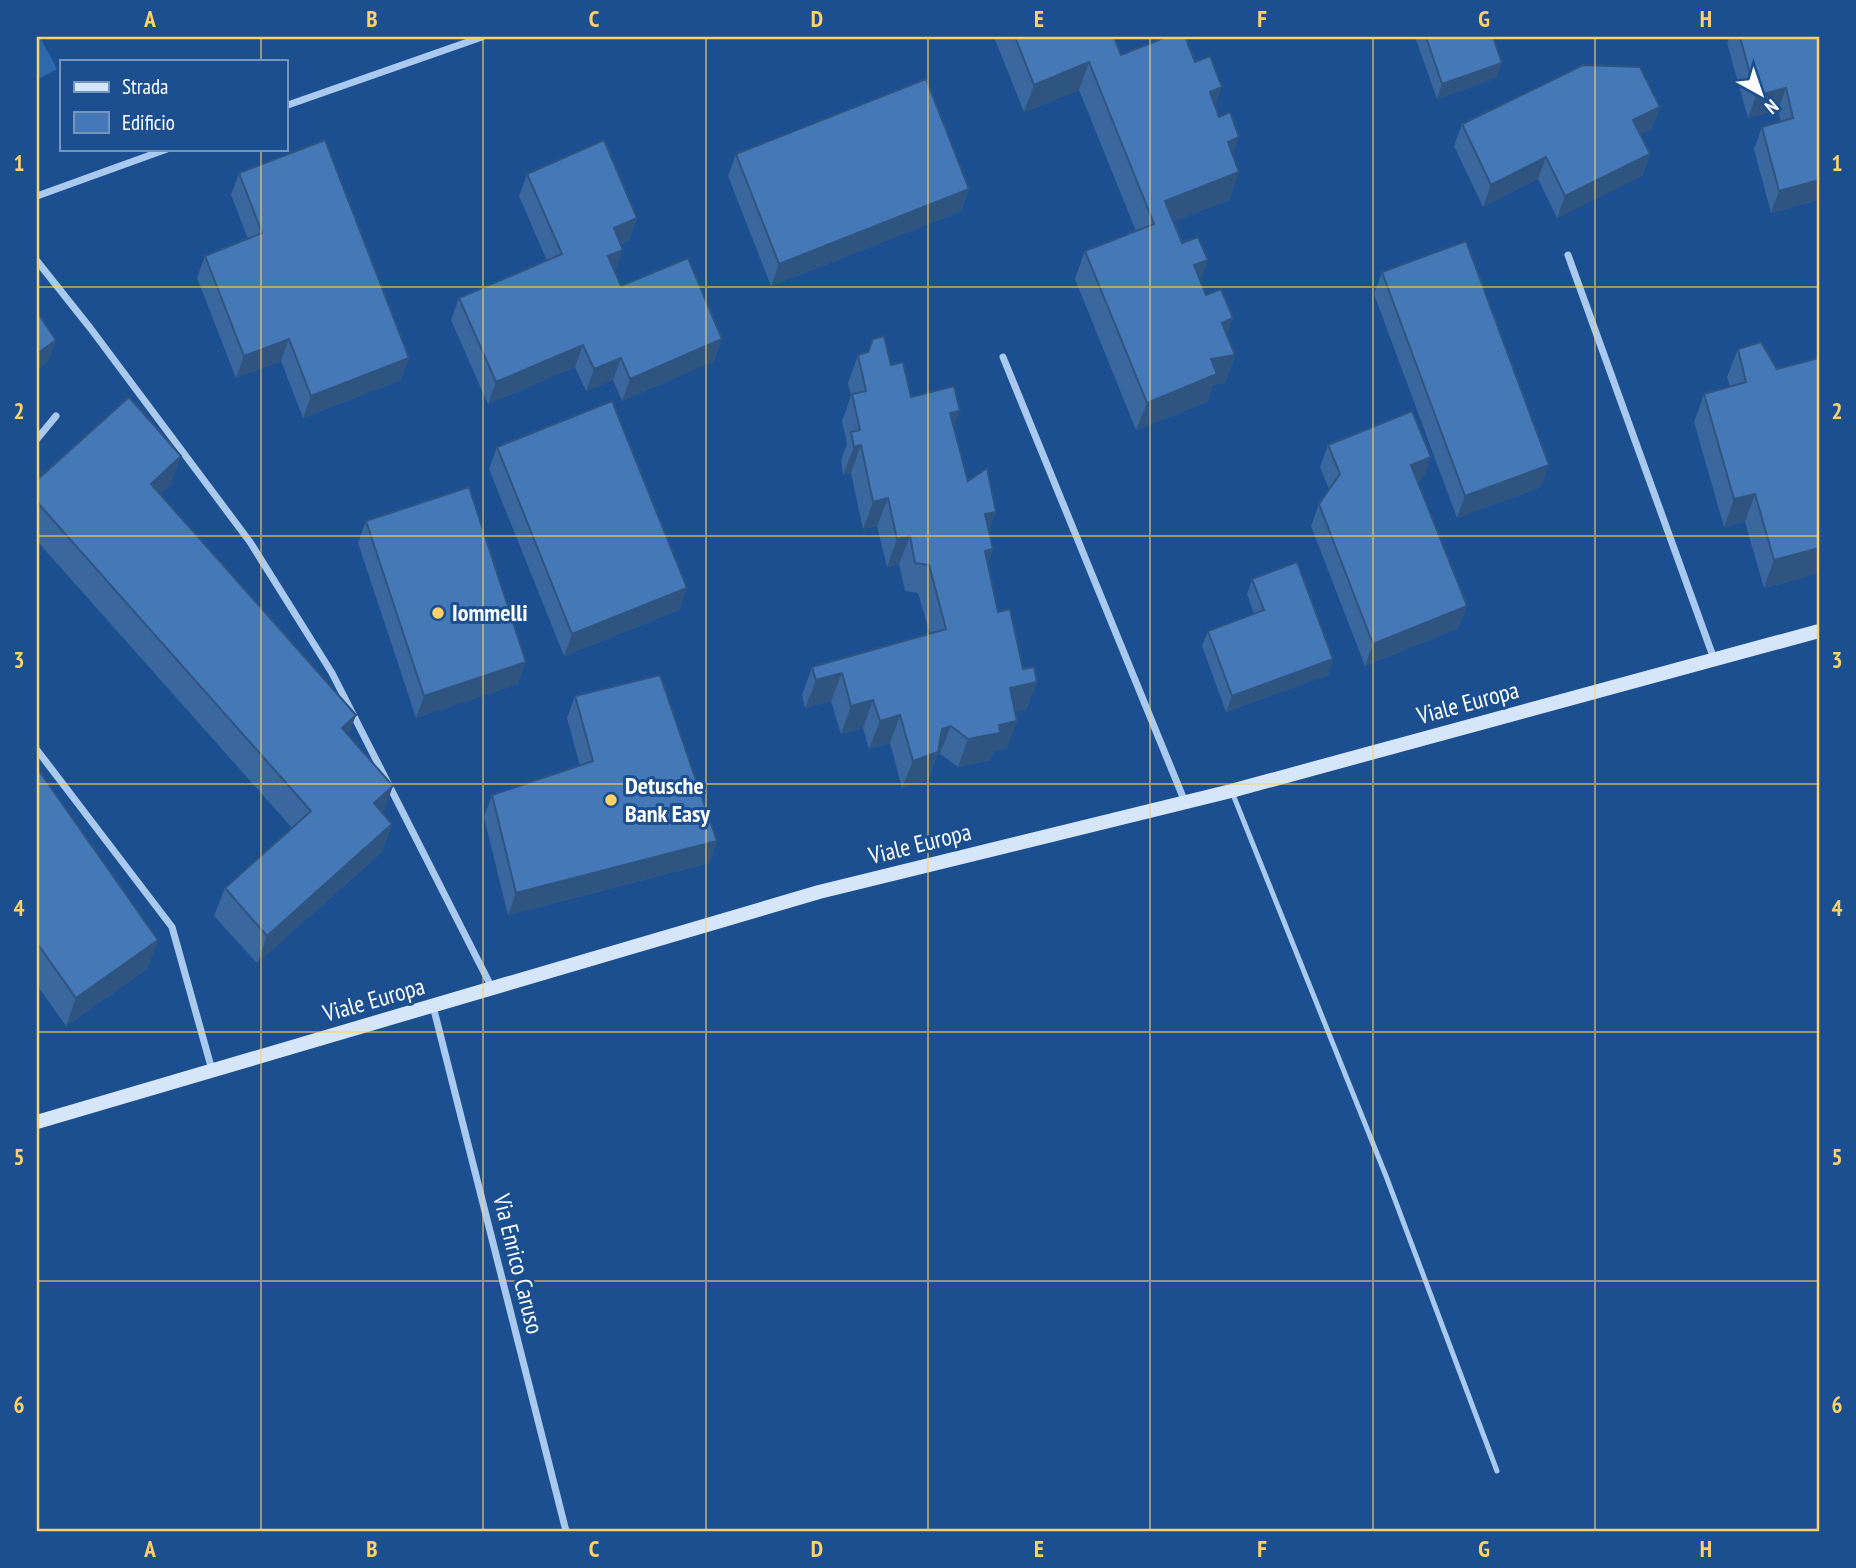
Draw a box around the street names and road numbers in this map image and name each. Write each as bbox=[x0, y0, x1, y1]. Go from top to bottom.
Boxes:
street label: Viale Europa bbox=[1413, 674, 1522, 731]
street label: Viale Europa bbox=[865, 816, 974, 871]
street label: Viale Europa bbox=[319, 970, 428, 1029]
street label: Via Enrico Caruso bbox=[486, 1190, 551, 1337]

